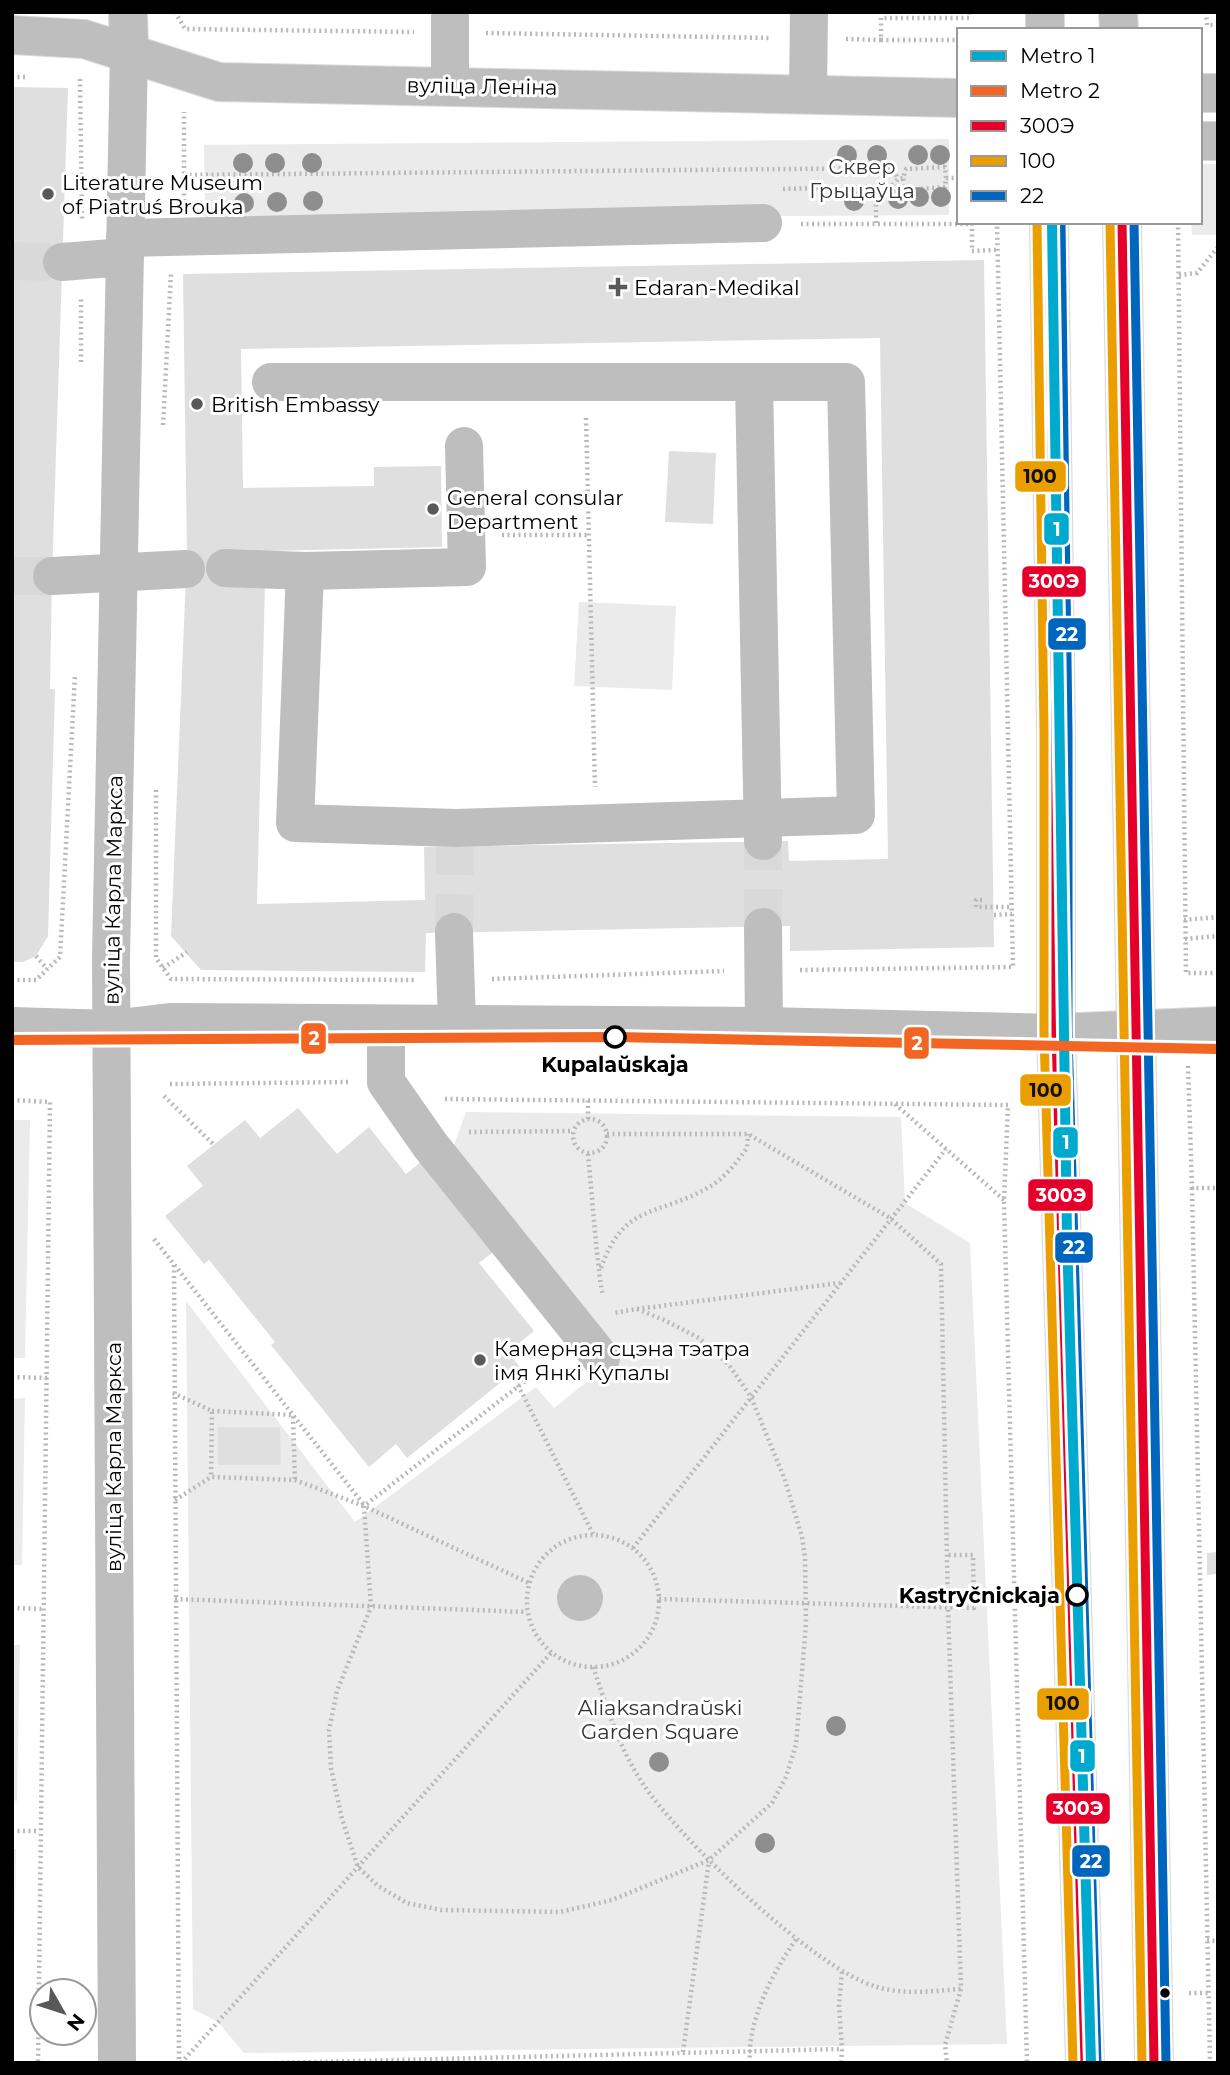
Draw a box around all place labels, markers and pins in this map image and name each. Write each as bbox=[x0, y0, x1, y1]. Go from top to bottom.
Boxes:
place label: Literature Museum of Piatruś Brouka bbox=[62, 170, 263, 219]
marker: Literature Museum of Piatruś Brouka bbox=[40, 186, 56, 202]
place label: Edaran-Medikal bbox=[634, 275, 800, 300]
marker: Edaran-Medikal bbox=[608, 277, 628, 297]
place label: British Embassy bbox=[211, 392, 380, 417]
marker: British Embassy bbox=[189, 396, 205, 412]
place label: General consular Department bbox=[447, 485, 624, 534]
marker: General consular Department bbox=[425, 501, 441, 517]
marker: Kupalaŭskaja bbox=[604, 1026, 626, 1048]
place label: Kupalaŭskaja bbox=[541, 1052, 689, 1077]
place label: Камерная сцэна тэатра імя Янкі Купалы bbox=[494, 1336, 750, 1385]
marker: Камерная сцэна тэатра імя Янкі Купалы bbox=[472, 1352, 488, 1368]
place label: Kastryčnickaja bbox=[899, 1583, 1060, 1608]
marker: Kastryčnickaja bbox=[1066, 1584, 1088, 1606]
unlabelled marker bbox=[1158, 1986, 1172, 2000]

